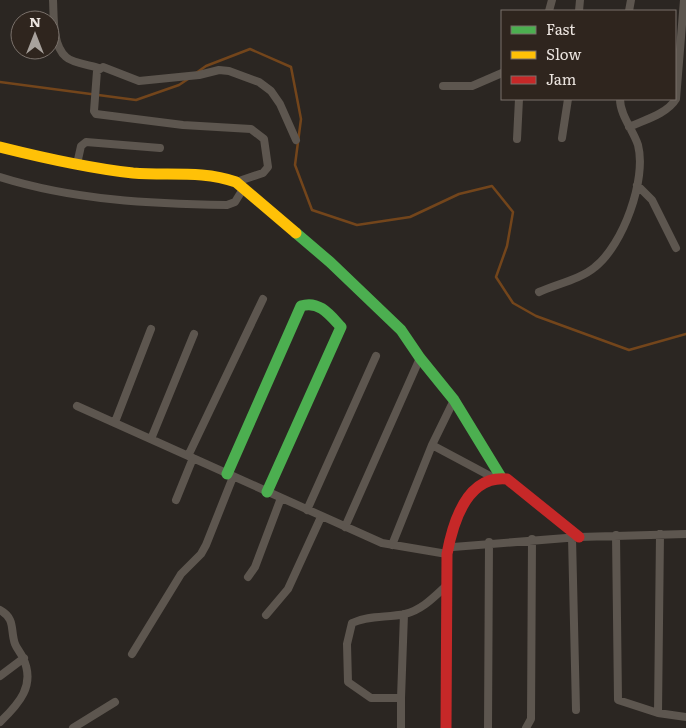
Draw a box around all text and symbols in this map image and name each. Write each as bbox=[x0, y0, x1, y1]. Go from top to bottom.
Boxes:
north arrow bbox=[10, 10, 60, 60]
legend bbox=[501, 10, 676, 100]
text: N bbox=[29, 11, 41, 31]
text: Fast bbox=[546, 17, 575, 40]
text: Slow bbox=[546, 42, 581, 65]
text: Jam bbox=[546, 67, 577, 90]

